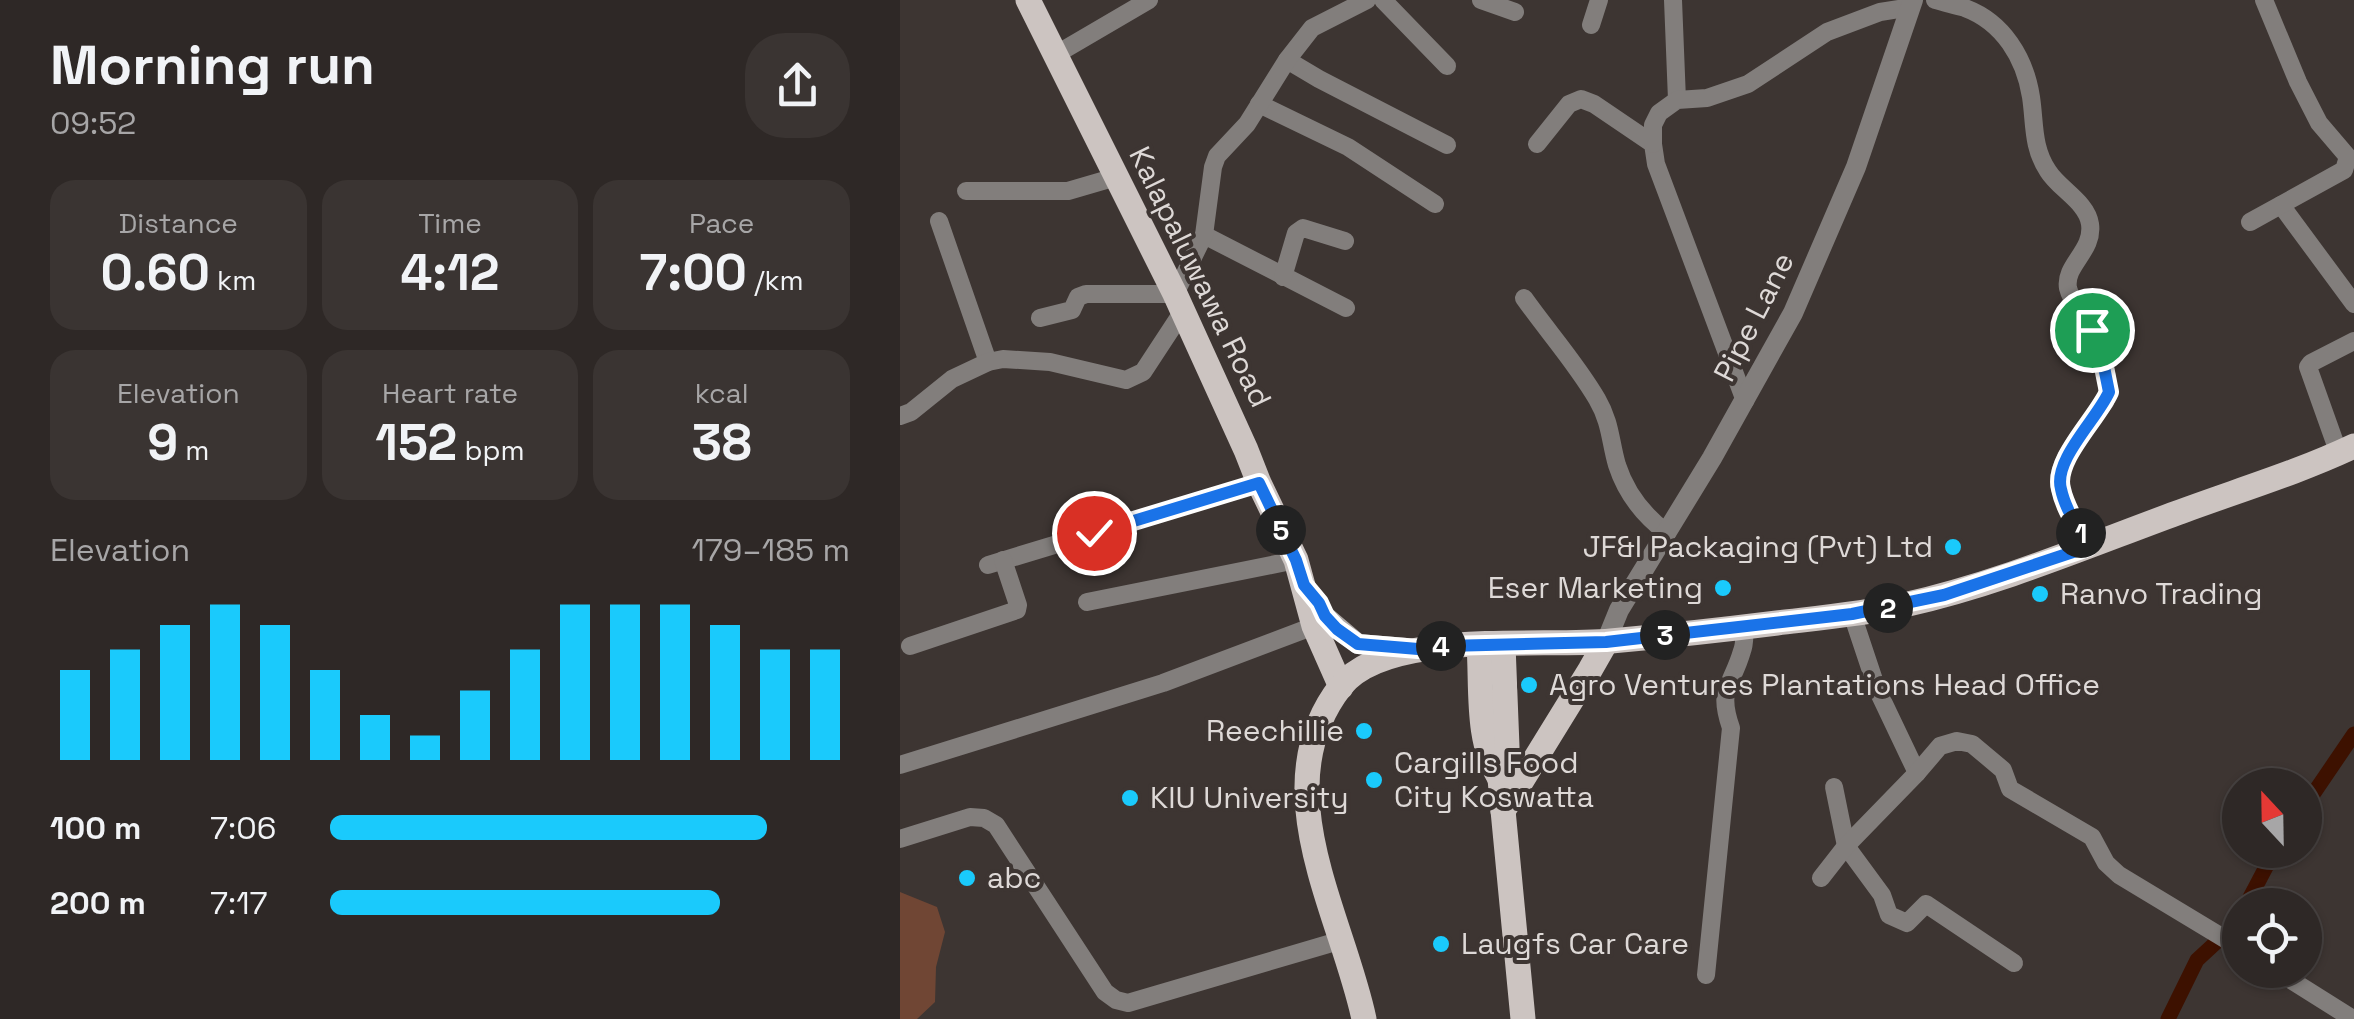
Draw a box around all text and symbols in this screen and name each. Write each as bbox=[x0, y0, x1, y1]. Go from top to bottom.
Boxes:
text: Morning run bbox=[50, 30, 375, 100]
button: share bbox=[745, 33, 850, 138]
text: 09:52 bbox=[50, 103, 136, 143]
street label: Kalapaluwawa Road bbox=[1120, 140, 1281, 414]
text: Distance bbox=[119, 205, 238, 241]
text: Time bbox=[418, 205, 482, 241]
text: Pace bbox=[689, 205, 754, 241]
text: 0.60 bbox=[100, 241, 210, 305]
text: 4:12 bbox=[400, 241, 499, 305]
text: 7:00 bbox=[640, 241, 747, 305]
street label: Pipe Lane bbox=[1704, 246, 1803, 388]
text: km bbox=[210, 262, 256, 298]
text: /km bbox=[747, 262, 804, 298]
pin bbox=[2050, 288, 2135, 373]
icon: arrive bbox=[2065, 303, 2120, 358]
text: Elevation bbox=[117, 375, 240, 411]
text: Heart rate bbox=[382, 375, 518, 411]
text: kcal bbox=[695, 375, 749, 411]
text: 9 bbox=[147, 411, 178, 475]
text: 152 bbox=[375, 411, 457, 475]
text: 38 bbox=[691, 411, 752, 475]
text: m bbox=[178, 432, 209, 468]
text: bpm bbox=[457, 432, 525, 468]
pin bbox=[1052, 491, 1137, 576]
pin: 5 bbox=[1256, 505, 1306, 555]
icon: check bbox=[1067, 506, 1122, 561]
pin: 1 bbox=[2056, 508, 2106, 558]
text: 5 bbox=[1273, 512, 1289, 548]
text: 1 bbox=[2075, 515, 2087, 551]
place label: JF&I Packaging (Pvt) Ltd bbox=[1583, 527, 1933, 566]
text: Elevation bbox=[50, 530, 190, 570]
text: 179–185 m bbox=[691, 530, 850, 570]
marker: JF&I Packaging (Pvt) Ltd bbox=[1942, 536, 1964, 558]
place label: Eser Marketing bbox=[1488, 568, 1703, 607]
place label: Ranvo Trading bbox=[2060, 574, 2262, 613]
marker: Eser Marketing bbox=[1712, 577, 1734, 599]
pin: 2 bbox=[1863, 583, 1913, 633]
marker: Ranvo Trading bbox=[2029, 583, 2051, 605]
text: 2 bbox=[1880, 590, 1896, 626]
pin: 3 bbox=[1640, 610, 1690, 660]
text: 3 bbox=[1656, 617, 1674, 653]
pin: 4 bbox=[1416, 621, 1466, 671]
text: 4 bbox=[1432, 628, 1450, 664]
place label: Agro Ventures Plantations Head Office bbox=[1549, 665, 2100, 704]
marker: Agro Ventures Plantations Head Office bbox=[1518, 674, 1540, 696]
place label: Reechillie bbox=[1206, 711, 1344, 750]
marker: Reechillie bbox=[1353, 720, 1375, 742]
place label: Cargills Food City Koswatta bbox=[1394, 743, 1594, 816]
north arrow bbox=[2222, 768, 2322, 868]
map controls bbox=[2222, 768, 2322, 988]
marker: Cargills Food City Koswatta bbox=[1363, 769, 1385, 791]
place label: KIU University bbox=[1150, 778, 1349, 817]
marker: KIU University bbox=[1119, 787, 1141, 809]
text: 100 m bbox=[50, 808, 141, 848]
text: 7:06 bbox=[210, 808, 276, 848]
place label: abc bbox=[987, 858, 1042, 897]
marker: abc bbox=[956, 867, 978, 889]
text: 200 m bbox=[50, 883, 146, 923]
text: 7:17 bbox=[210, 883, 268, 923]
button: locate bbox=[2222, 888, 2322, 988]
place label: Laugfs Car Care bbox=[1461, 924, 1689, 963]
marker: Laugfs Car Care bbox=[1430, 933, 1452, 955]

